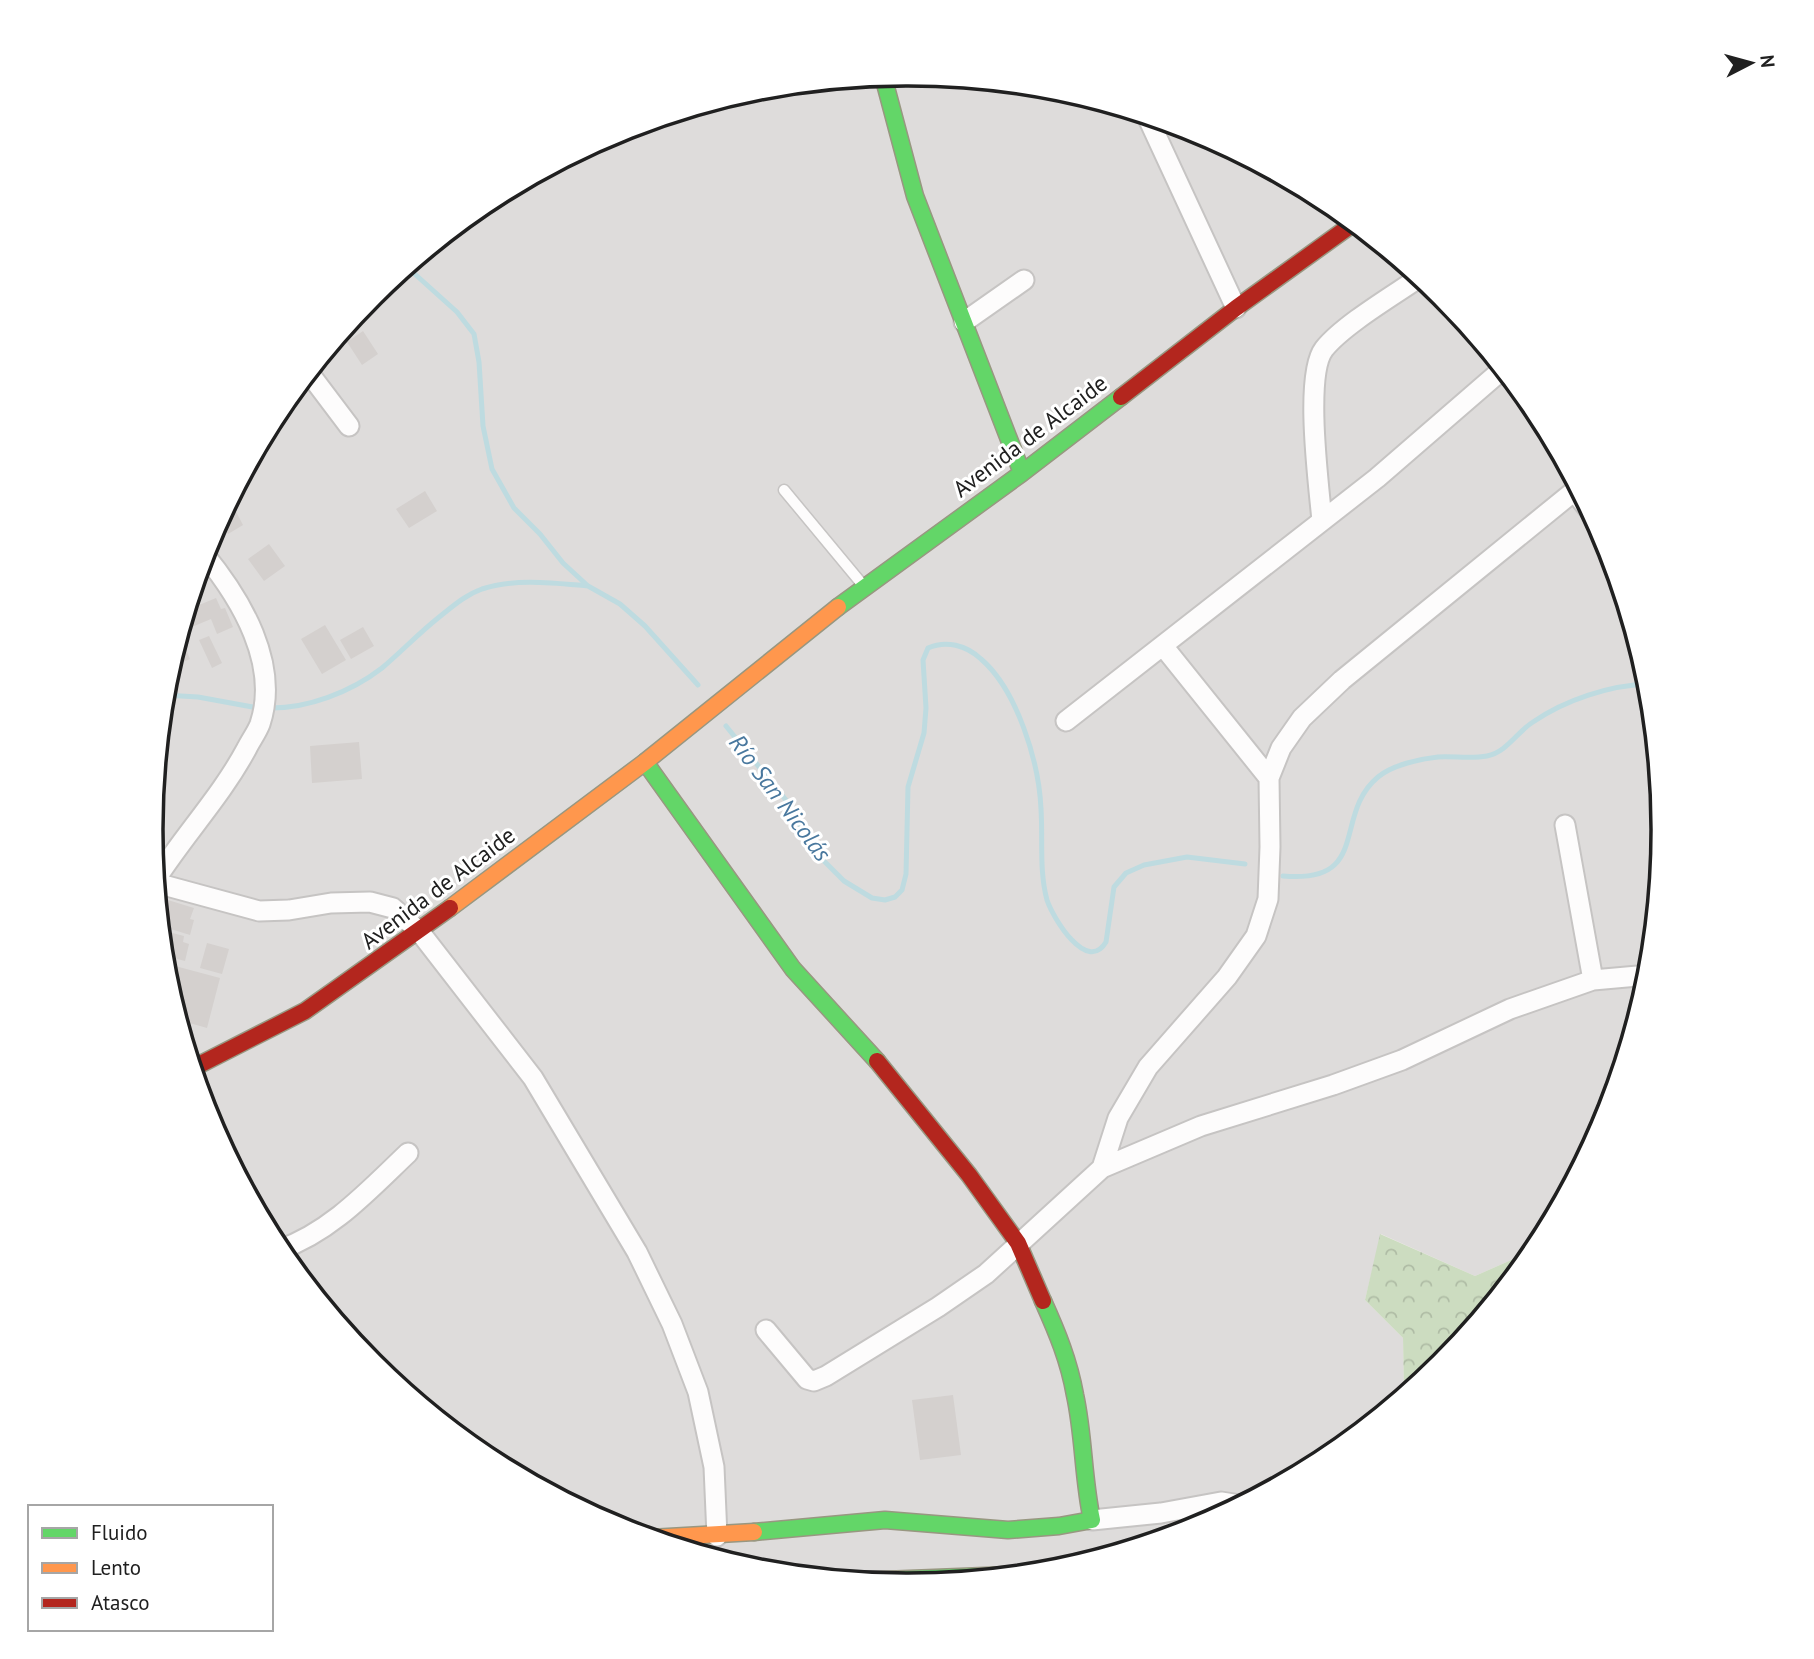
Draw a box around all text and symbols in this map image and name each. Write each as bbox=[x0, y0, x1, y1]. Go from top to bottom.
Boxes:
north arrow bbox=[1716, 28, 1786, 98]
text: N bbox=[1755, 54, 1780, 69]
street label: Avenida de Alcaide bbox=[947, 368, 1112, 503]
water label: Río San Nicolás bbox=[723, 728, 839, 868]
street label: Avenida de Alcaide bbox=[355, 820, 520, 955]
legend bbox=[28, 1505, 273, 1631]
text: Fluido bbox=[91, 1519, 148, 1546]
text: Lento bbox=[91, 1554, 141, 1581]
text: Atasco bbox=[91, 1589, 150, 1616]

